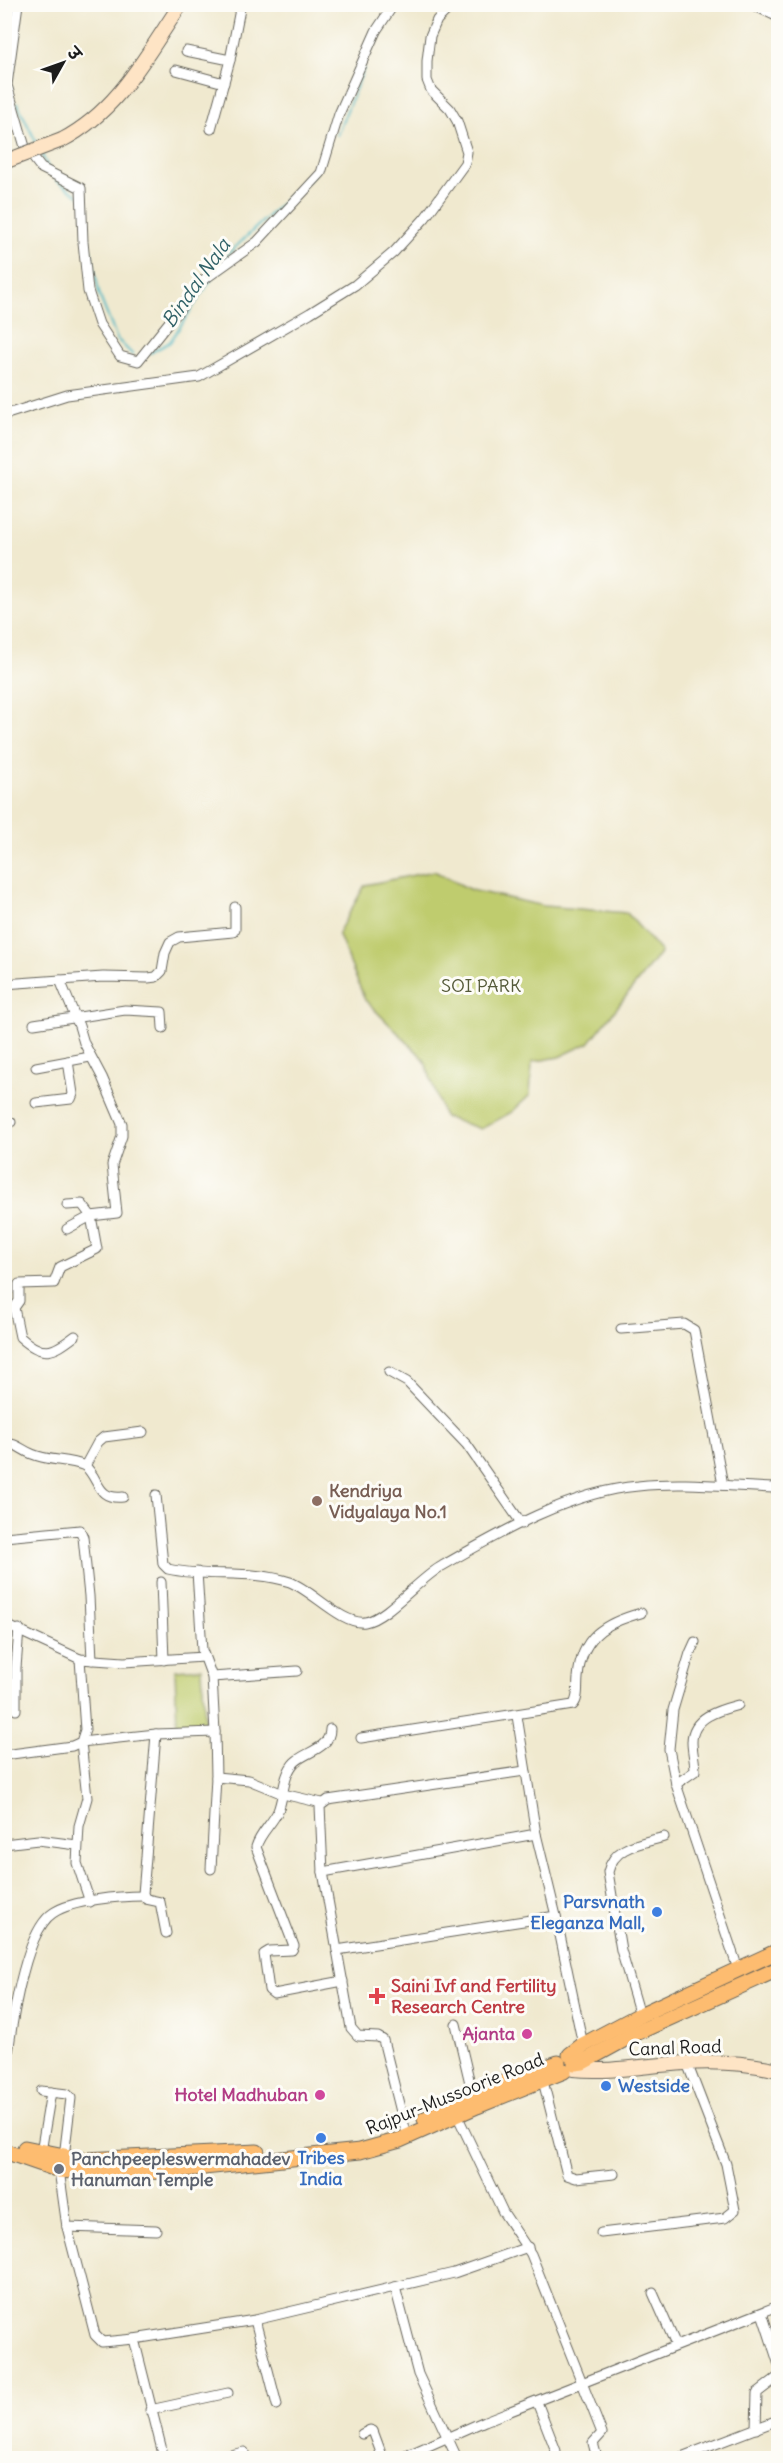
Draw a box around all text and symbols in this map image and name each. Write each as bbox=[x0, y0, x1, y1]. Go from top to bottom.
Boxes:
north arrow bbox=[33, 33, 93, 93]
text: उ bbox=[62, 41, 86, 65]
water label: Bindal Nala bbox=[156, 232, 236, 332]
park label: SOI PARK bbox=[441, 974, 521, 997]
place label: Kendriya Vidyalaya No.1 bbox=[329, 1479, 447, 1523]
marker: Kendriya Vidyalaya No.1 bbox=[310, 1494, 324, 1508]
place label: Parsvnath Eleganza Mall, bbox=[530, 1890, 646, 1934]
marker: Parsvnath Eleganza Mall, bbox=[650, 1905, 664, 1919]
place label: Saini Ivf and Fertility Research Centre bbox=[391, 1974, 556, 2018]
marker: Saini Ivf and Fertility Research Centre bbox=[368, 1987, 386, 2005]
place label: Ajanta bbox=[463, 2022, 515, 2045]
marker: Ajanta bbox=[520, 2027, 534, 2041]
street label: Canal Road bbox=[628, 2034, 722, 2061]
street label: Rajpur-Mussoorie Road bbox=[363, 2047, 547, 2140]
place label: Westside bbox=[618, 2074, 690, 2097]
marker: Westside bbox=[599, 2079, 613, 2093]
place label: Hotel Madhuban bbox=[174, 2083, 309, 2106]
marker: Hotel Madhuban bbox=[313, 2088, 327, 2102]
marker: Tribes India bbox=[314, 2131, 328, 2145]
place label: Tribes India bbox=[297, 2146, 345, 2190]
place label: Panchpeepleswermahadev Hanuman Temple bbox=[71, 2147, 291, 2191]
marker: Panchpeepleswermahadev Hanuman Temple bbox=[52, 2162, 66, 2176]

